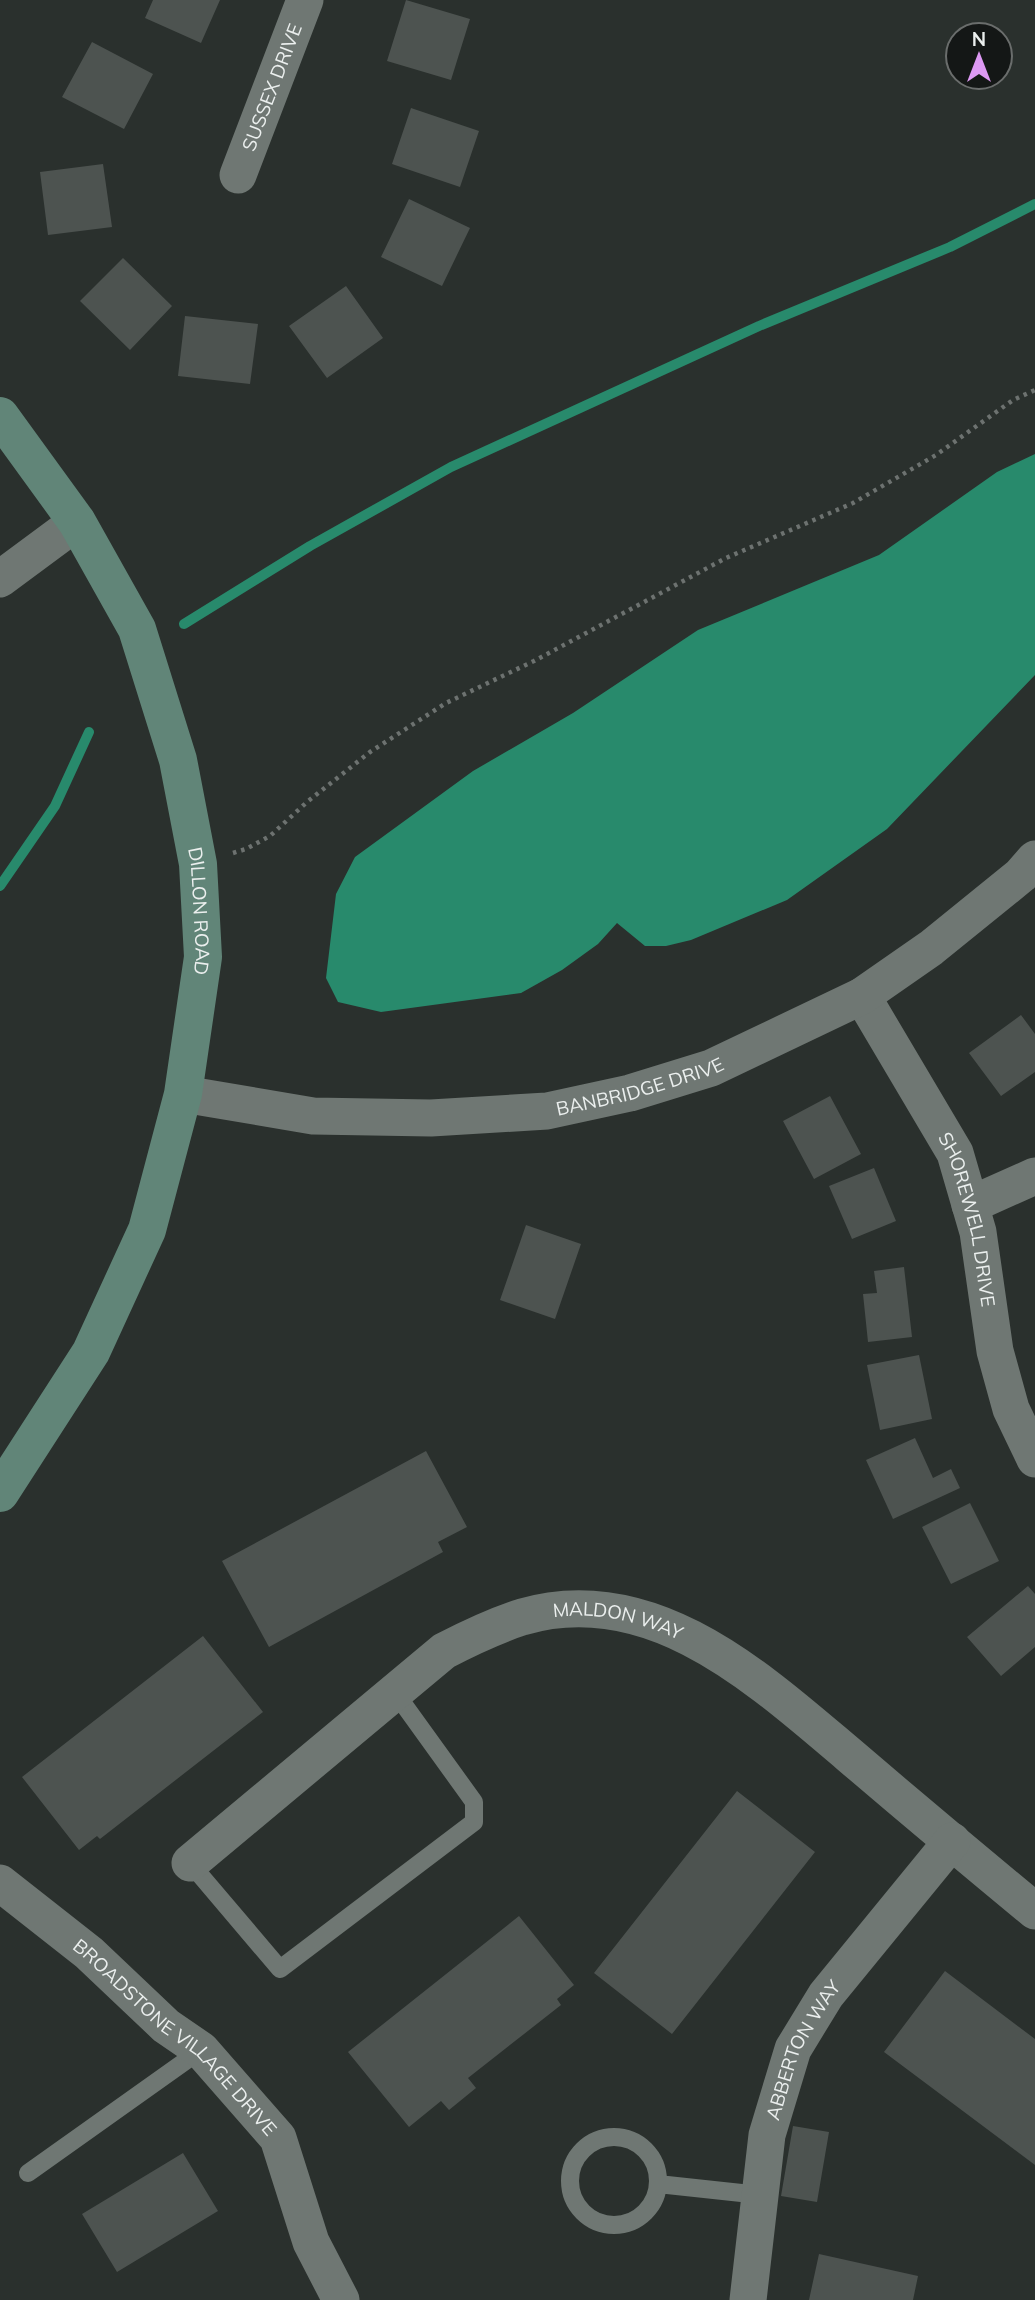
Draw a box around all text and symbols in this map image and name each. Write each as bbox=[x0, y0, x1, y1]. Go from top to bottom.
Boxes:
street label: SUSSEX DRIVE bbox=[236, 20, 307, 154]
north arrow bbox=[944, 21, 1014, 91]
text: N bbox=[972, 27, 986, 51]
street label: DILLON ROAD bbox=[183, 845, 215, 977]
street label: BANBRIDGE DRIVE bbox=[554, 1052, 728, 1121]
street label: SHOREWELL DRIVE bbox=[933, 1128, 1001, 1308]
street label: MALDON WAY bbox=[552, 1597, 687, 1645]
street label: BROADSTONE VILLAGE DRIVE bbox=[68, 1933, 282, 2140]
street label: ABBERTON WAY bbox=[760, 1975, 846, 2123]

